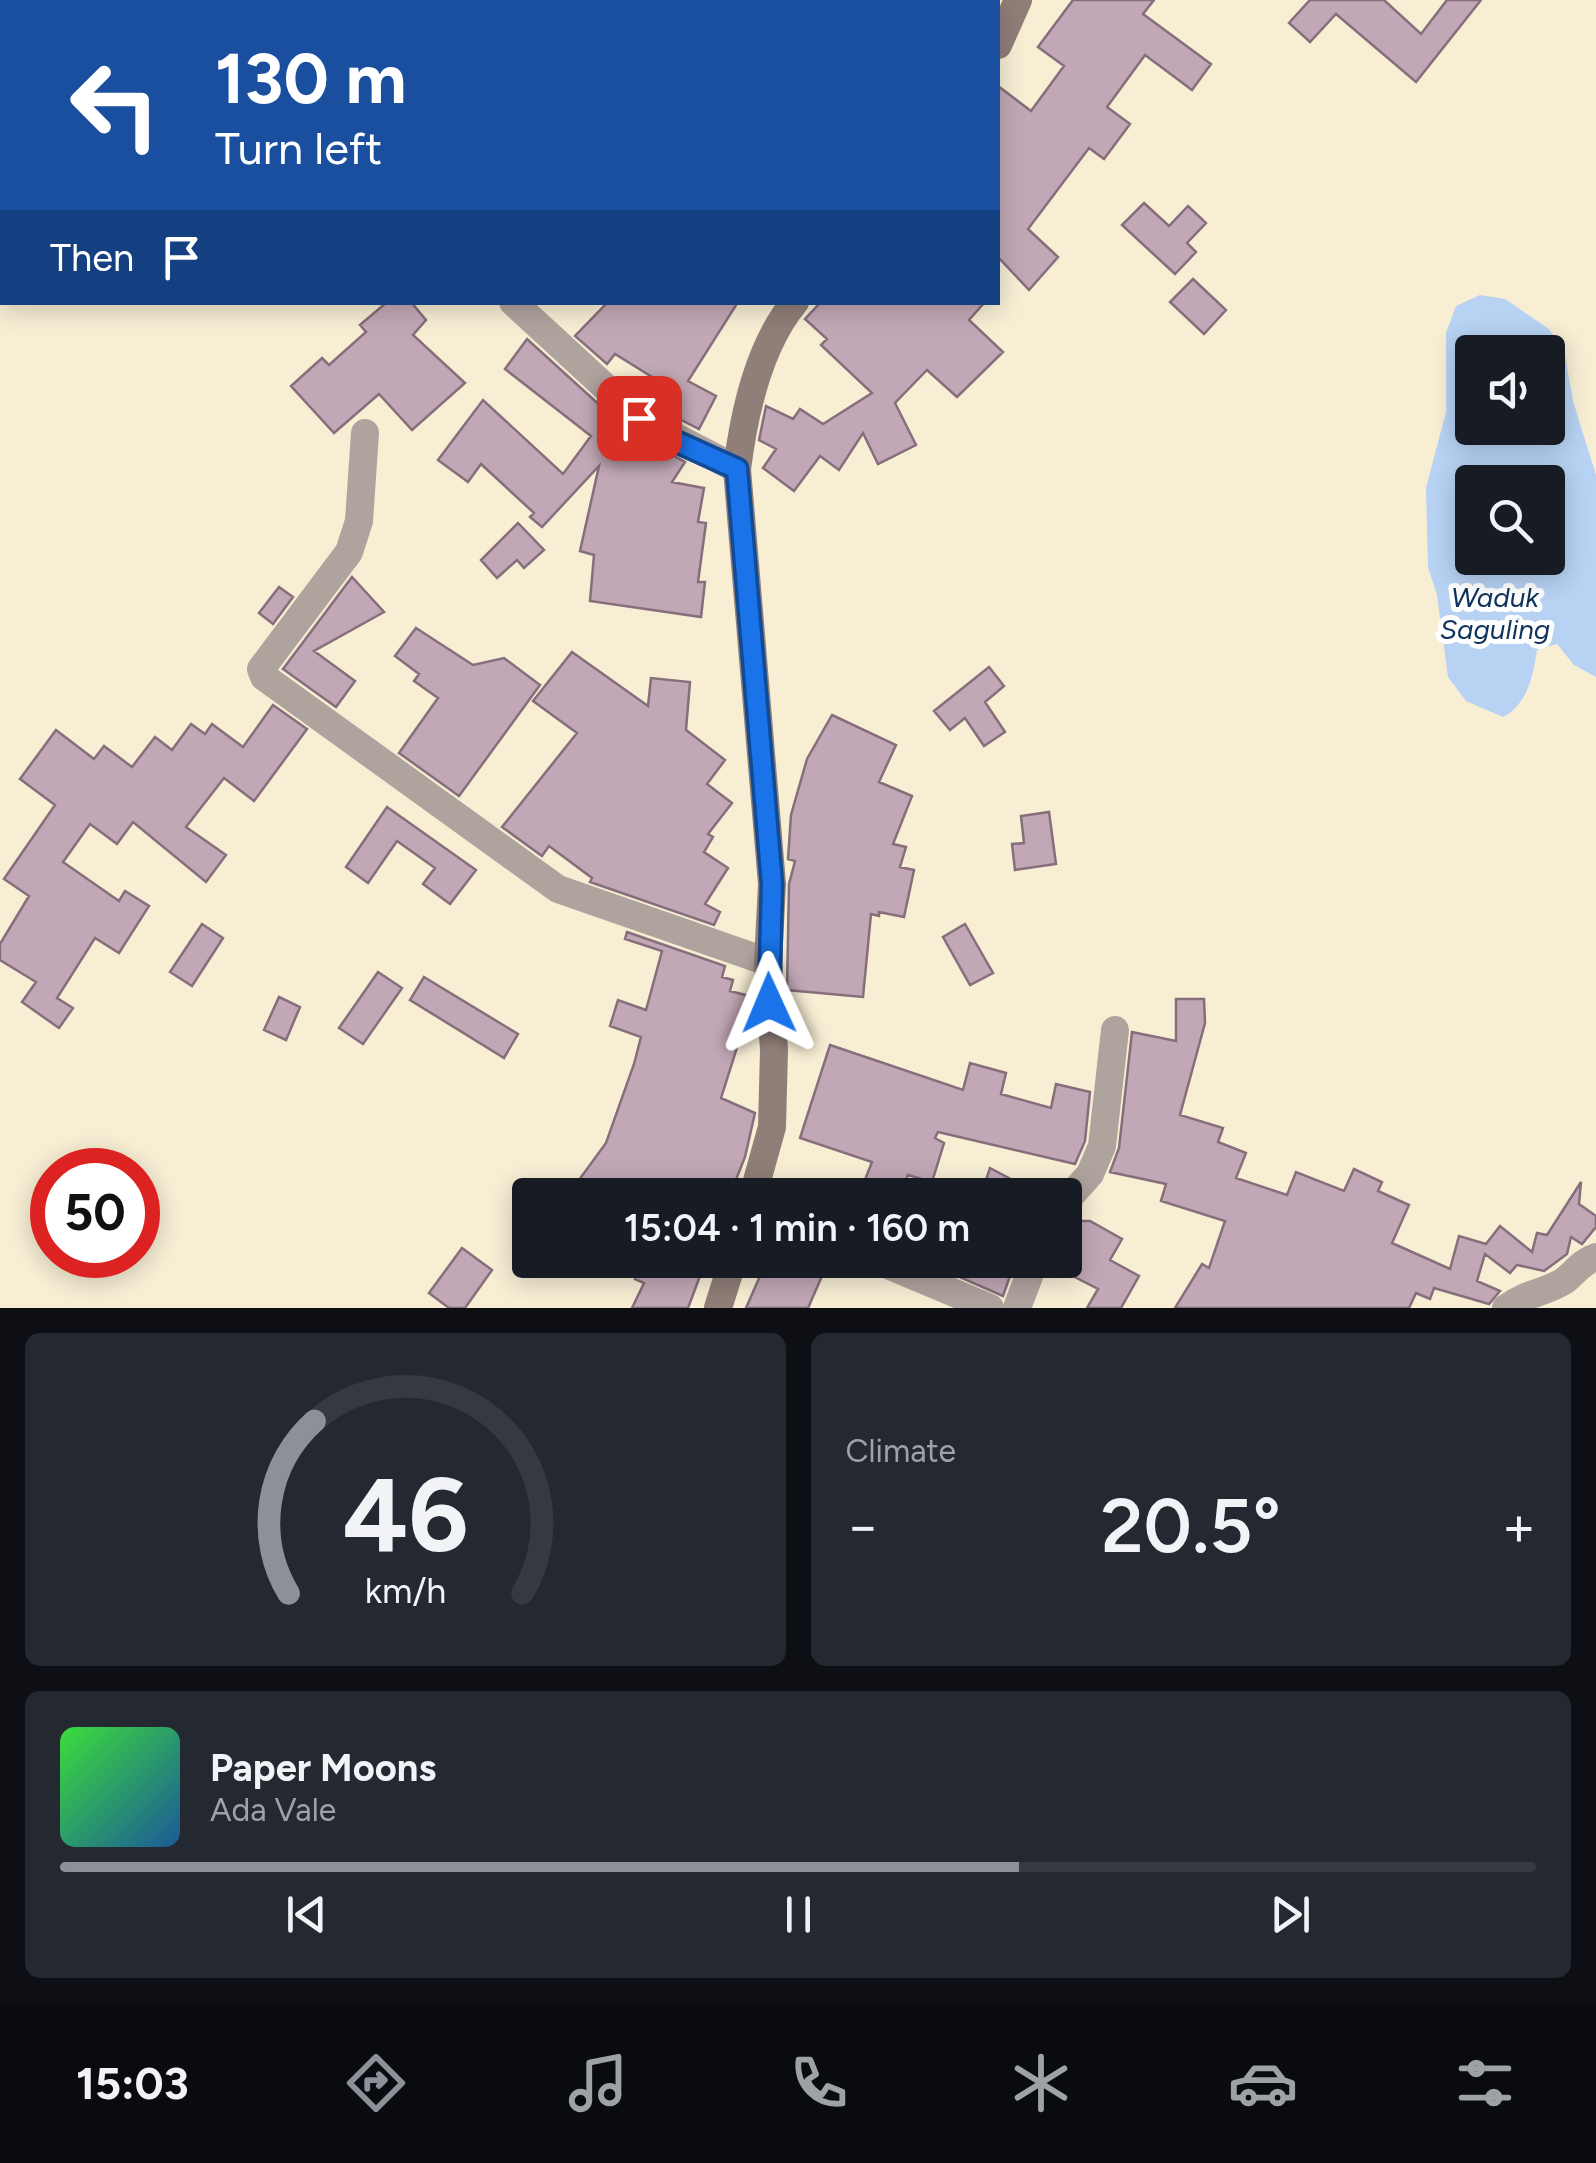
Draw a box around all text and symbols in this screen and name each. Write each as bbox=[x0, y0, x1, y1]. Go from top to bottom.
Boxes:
text: 130 m bbox=[215, 36, 407, 121]
icon: left bbox=[50, 40, 180, 170]
text: Turn left bbox=[215, 121, 382, 175]
icon: arrive bbox=[154, 230, 209, 285]
text: Then bbox=[50, 235, 134, 281]
map controls bbox=[1455, 335, 1565, 575]
button: sound bbox=[1455, 335, 1565, 445]
pin bbox=[597, 376, 682, 461]
icon: arrive bbox=[612, 391, 667, 446]
button: search bbox=[1455, 465, 1565, 575]
water label: Waduk Saguling bbox=[1440, 580, 1550, 646]
position arrow bbox=[717, 951, 821, 1055]
speed limit sign: 50 bbox=[30, 1148, 160, 1278]
text: 15:04 · 1 min · 160 m bbox=[624, 1205, 970, 1251]
text: Climate bbox=[846, 1432, 956, 1470]
text: 46 bbox=[342, 1452, 468, 1577]
text: 20.5° bbox=[1101, 1481, 1281, 1571]
text: − bbox=[846, 1493, 880, 1559]
text: + bbox=[1502, 1493, 1536, 1559]
text: km/h bbox=[364, 1569, 446, 1612]
text: Paper Moons bbox=[210, 1745, 436, 1791]
text: Ada Vale bbox=[210, 1791, 336, 1829]
icon: previous bbox=[279, 1887, 334, 1942]
icon: pause bbox=[771, 1887, 826, 1942]
icon: next bbox=[1263, 1887, 1318, 1942]
icon: directions bbox=[341, 2048, 411, 2118]
icon: music bbox=[563, 2048, 633, 2118]
icon: phone bbox=[784, 2048, 854, 2118]
icon: climate bbox=[1006, 2048, 1076, 2118]
icon: car bbox=[1228, 2048, 1298, 2118]
icon: filters bbox=[1450, 2048, 1520, 2118]
text: 15:03 bbox=[76, 2056, 189, 2110]

